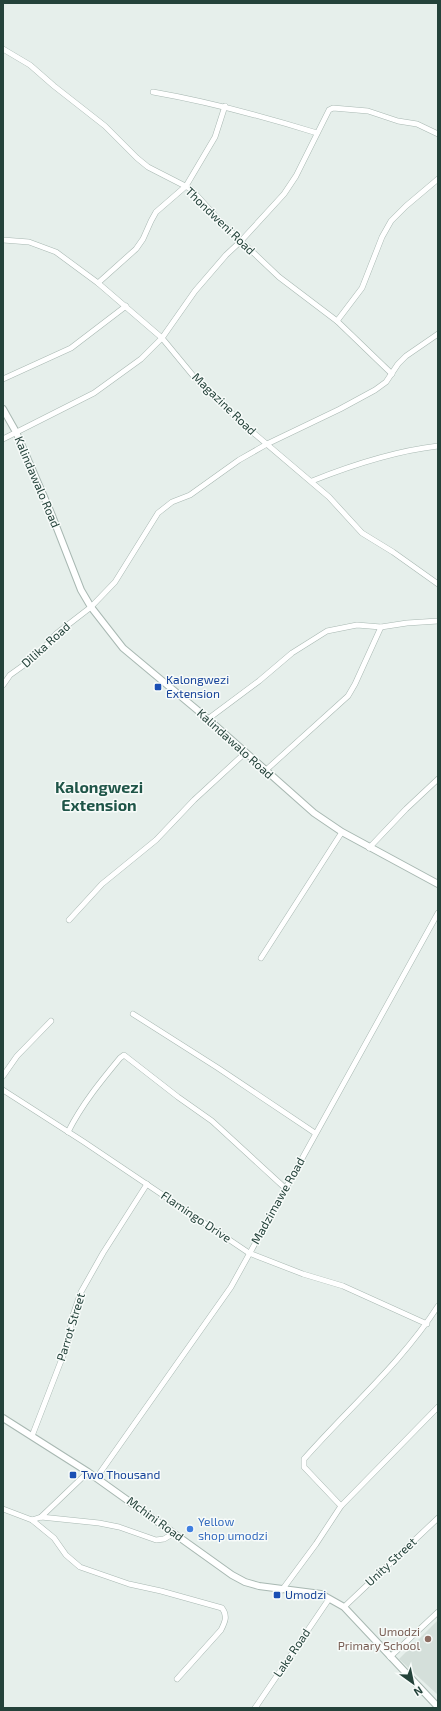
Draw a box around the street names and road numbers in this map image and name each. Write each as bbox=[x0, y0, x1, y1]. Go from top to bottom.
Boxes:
street label: Thondweni Road bbox=[183, 184, 258, 257]
street label: Magazine Road bbox=[190, 369, 259, 437]
street label: Kalindawalo Road bbox=[12, 434, 63, 529]
street label: Dilika Road bbox=[18, 619, 72, 670]
street label: Kalindawalo Road bbox=[195, 705, 277, 781]
street label: Madzimawe Road bbox=[248, 1155, 307, 1246]
street label: Flamingo Drive bbox=[159, 1188, 234, 1245]
street label: Parrot Street bbox=[53, 1291, 87, 1362]
street label: Mchini Road bbox=[125, 1493, 187, 1543]
street label: Unity Street bbox=[362, 1534, 419, 1588]
street label: Lake Road bbox=[270, 1626, 312, 1679]

